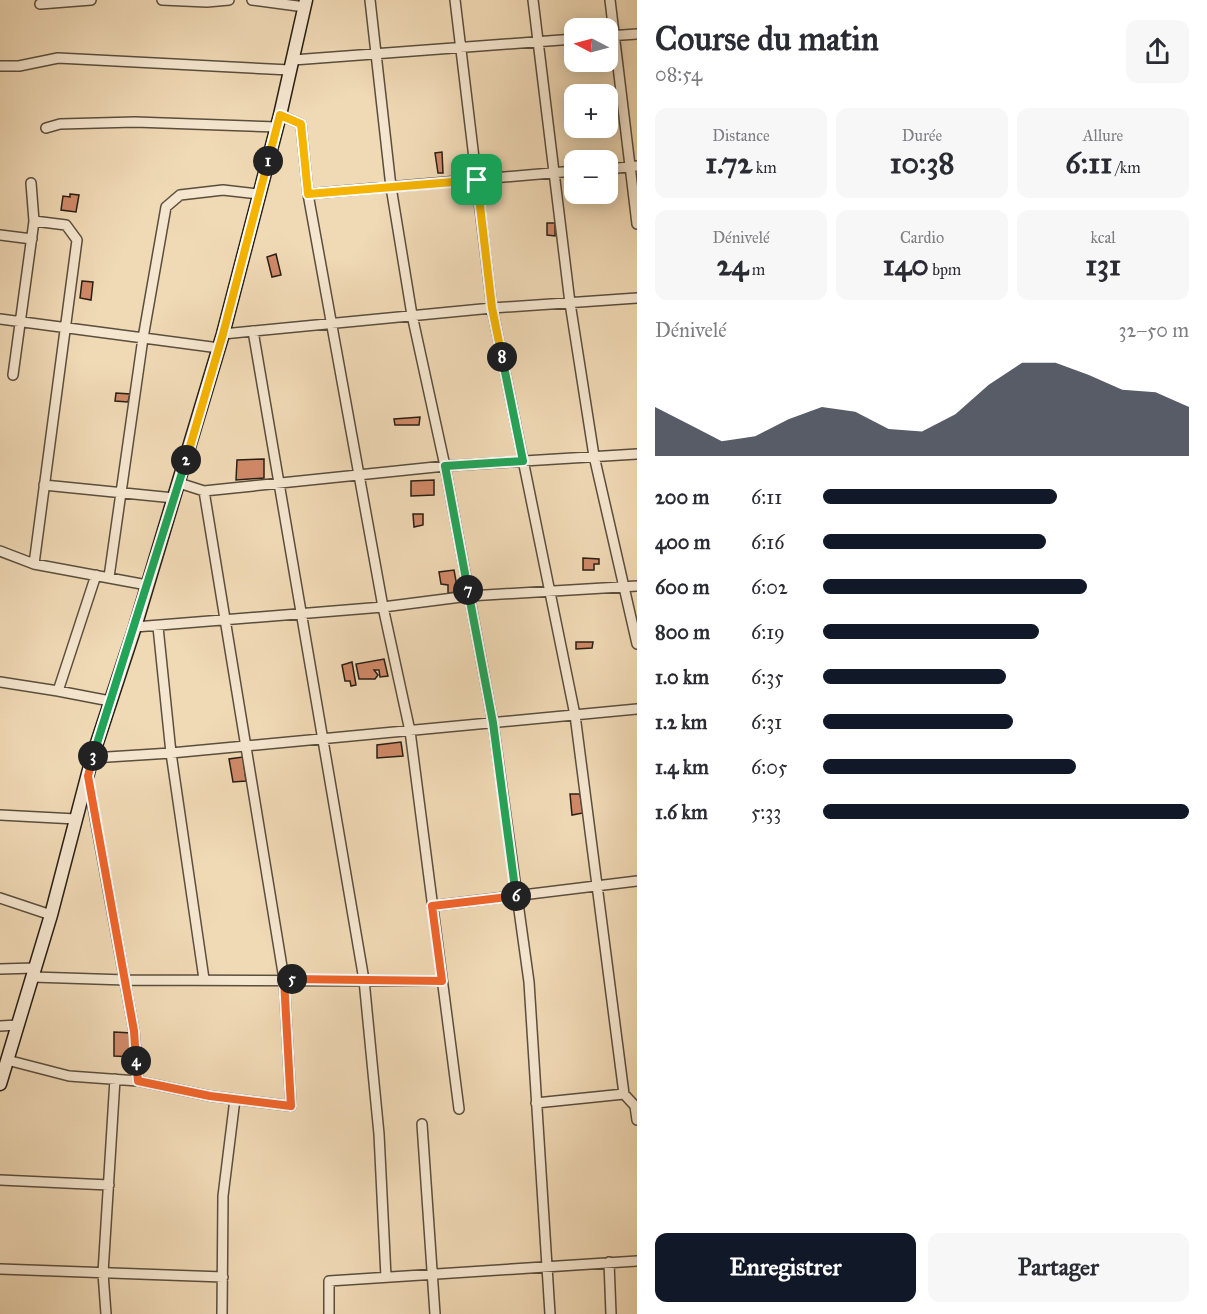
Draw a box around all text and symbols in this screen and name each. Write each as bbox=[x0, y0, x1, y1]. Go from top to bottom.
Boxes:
north arrow bbox=[564, 18, 618, 72]
map controls bbox=[564, 18, 618, 204]
text: Course du matin bbox=[655, 19, 879, 59]
button: share bbox=[1126, 20, 1189, 83]
text: 08:54 bbox=[655, 62, 702, 86]
button: + bbox=[564, 84, 618, 138]
text: Distance bbox=[712, 126, 770, 145]
text: Durée bbox=[902, 126, 942, 145]
text: Allure bbox=[1083, 126, 1123, 145]
text: 1.72 bbox=[705, 145, 752, 181]
text: 10:38 bbox=[890, 145, 954, 181]
text: 6:11 bbox=[1065, 145, 1112, 181]
pin: 1 bbox=[253, 146, 283, 176]
button: − bbox=[564, 150, 618, 204]
text: 1 bbox=[265, 151, 271, 170]
pin bbox=[451, 154, 502, 205]
text: km bbox=[752, 158, 777, 177]
text: /km bbox=[1112, 158, 1141, 177]
icon: arrive bbox=[460, 163, 493, 196]
text: Dénivelé bbox=[712, 228, 770, 247]
text: Cardio bbox=[900, 228, 944, 247]
text: kcal bbox=[1090, 228, 1116, 247]
text: 24 bbox=[717, 247, 748, 283]
text: 140 bbox=[883, 247, 929, 283]
text: 131 bbox=[1085, 247, 1121, 283]
text: m bbox=[748, 260, 765, 279]
text: bpm bbox=[929, 260, 961, 279]
text: Dénivelé bbox=[655, 318, 727, 342]
text: 32–50 m bbox=[1119, 318, 1189, 342]
pin: 8 bbox=[487, 342, 517, 372]
text: 8 bbox=[498, 347, 506, 366]
pin: 2 bbox=[171, 445, 201, 475]
text: 2 bbox=[182, 450, 190, 469]
text: 200 m bbox=[655, 485, 709, 509]
text: 6:11 bbox=[751, 485, 782, 509]
text: 400 m bbox=[655, 530, 711, 554]
text: 6:16 bbox=[751, 530, 784, 554]
pin: 7 bbox=[453, 575, 483, 605]
text: 600 m bbox=[655, 575, 710, 599]
text: 6:02 bbox=[751, 575, 788, 599]
text: 7 bbox=[464, 580, 472, 599]
text: 800 m bbox=[655, 620, 710, 644]
text: 6:19 bbox=[751, 620, 785, 644]
text: 1.0 km bbox=[655, 665, 709, 689]
text: 6:35 bbox=[751, 665, 784, 689]
text: 1.2 km bbox=[655, 710, 707, 734]
text: 6:31 bbox=[751, 710, 782, 734]
pin: 3 bbox=[78, 741, 108, 771]
text: 3 bbox=[90, 746, 96, 765]
text: 1.4 km bbox=[655, 755, 709, 779]
text: 6:05 bbox=[751, 755, 787, 779]
text: 1.6 km bbox=[655, 800, 708, 824]
text: 5:33 bbox=[751, 800, 781, 824]
pin: 6 bbox=[501, 881, 531, 911]
text: 6 bbox=[512, 886, 520, 905]
pin: 5 bbox=[277, 964, 307, 994]
text: 5 bbox=[288, 969, 296, 988]
pin: 4 bbox=[121, 1046, 151, 1076]
text: 4 bbox=[132, 1051, 140, 1070]
button: Enregistrer bbox=[655, 1233, 916, 1302]
button: Partager bbox=[928, 1233, 1189, 1302]

